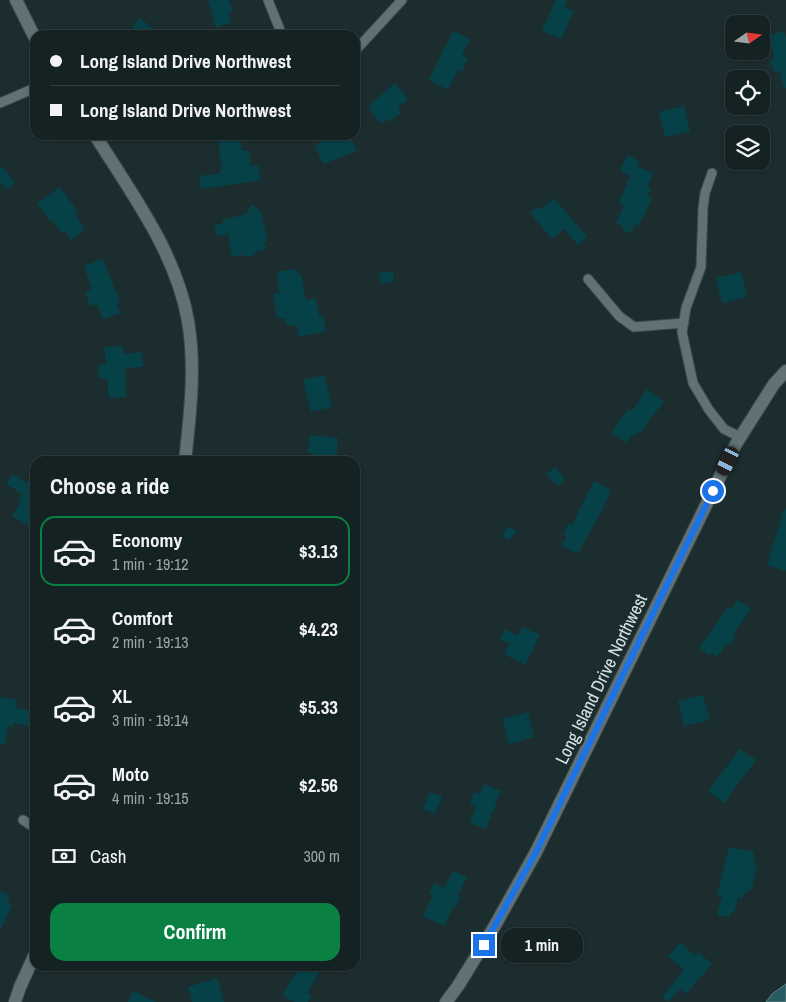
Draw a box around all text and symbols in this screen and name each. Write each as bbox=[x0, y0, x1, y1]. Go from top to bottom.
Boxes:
north arrow bbox=[725, 15, 770, 60]
map controls bbox=[725, 15, 770, 170]
text: Long Island Drive Northwest bbox=[80, 48, 291, 74]
button: locate bbox=[725, 70, 770, 115]
text: Long Island Drive Northwest bbox=[80, 97, 291, 123]
button: layers bbox=[725, 125, 770, 170]
car bbox=[714, 444, 741, 478]
text: Choose a ride bbox=[50, 471, 169, 501]
route start bbox=[702, 480, 724, 502]
text: Economy bbox=[112, 527, 182, 553]
icon: car bbox=[52, 529, 97, 574]
text: $3.13 bbox=[299, 538, 338, 564]
text: 1 min · 19:12 bbox=[112, 553, 189, 575]
street label: Long Island Drive Northwest bbox=[549, 590, 653, 768]
text: Comfort bbox=[112, 605, 173, 631]
icon: car bbox=[52, 607, 97, 652]
text: $4.23 bbox=[299, 616, 338, 642]
text: 2 min · 19:13 bbox=[112, 631, 189, 653]
text: XL bbox=[112, 683, 132, 709]
icon: car bbox=[52, 685, 97, 730]
text: $5.33 bbox=[299, 694, 338, 720]
text: 3 min · 19:14 bbox=[112, 709, 189, 731]
text: Moto bbox=[112, 761, 149, 787]
icon: car bbox=[52, 763, 97, 808]
text: $2.56 bbox=[299, 772, 338, 798]
text: 4 min · 19:15 bbox=[112, 787, 189, 809]
icon: cash bbox=[50, 842, 78, 870]
text: Cash bbox=[90, 843, 126, 869]
text: 300 m bbox=[304, 845, 340, 867]
button: Confirm bbox=[50, 903, 340, 961]
callout: 1 min bbox=[502, 928, 584, 962]
route end bbox=[473, 934, 495, 956]
text: 1 min bbox=[525, 934, 559, 956]

